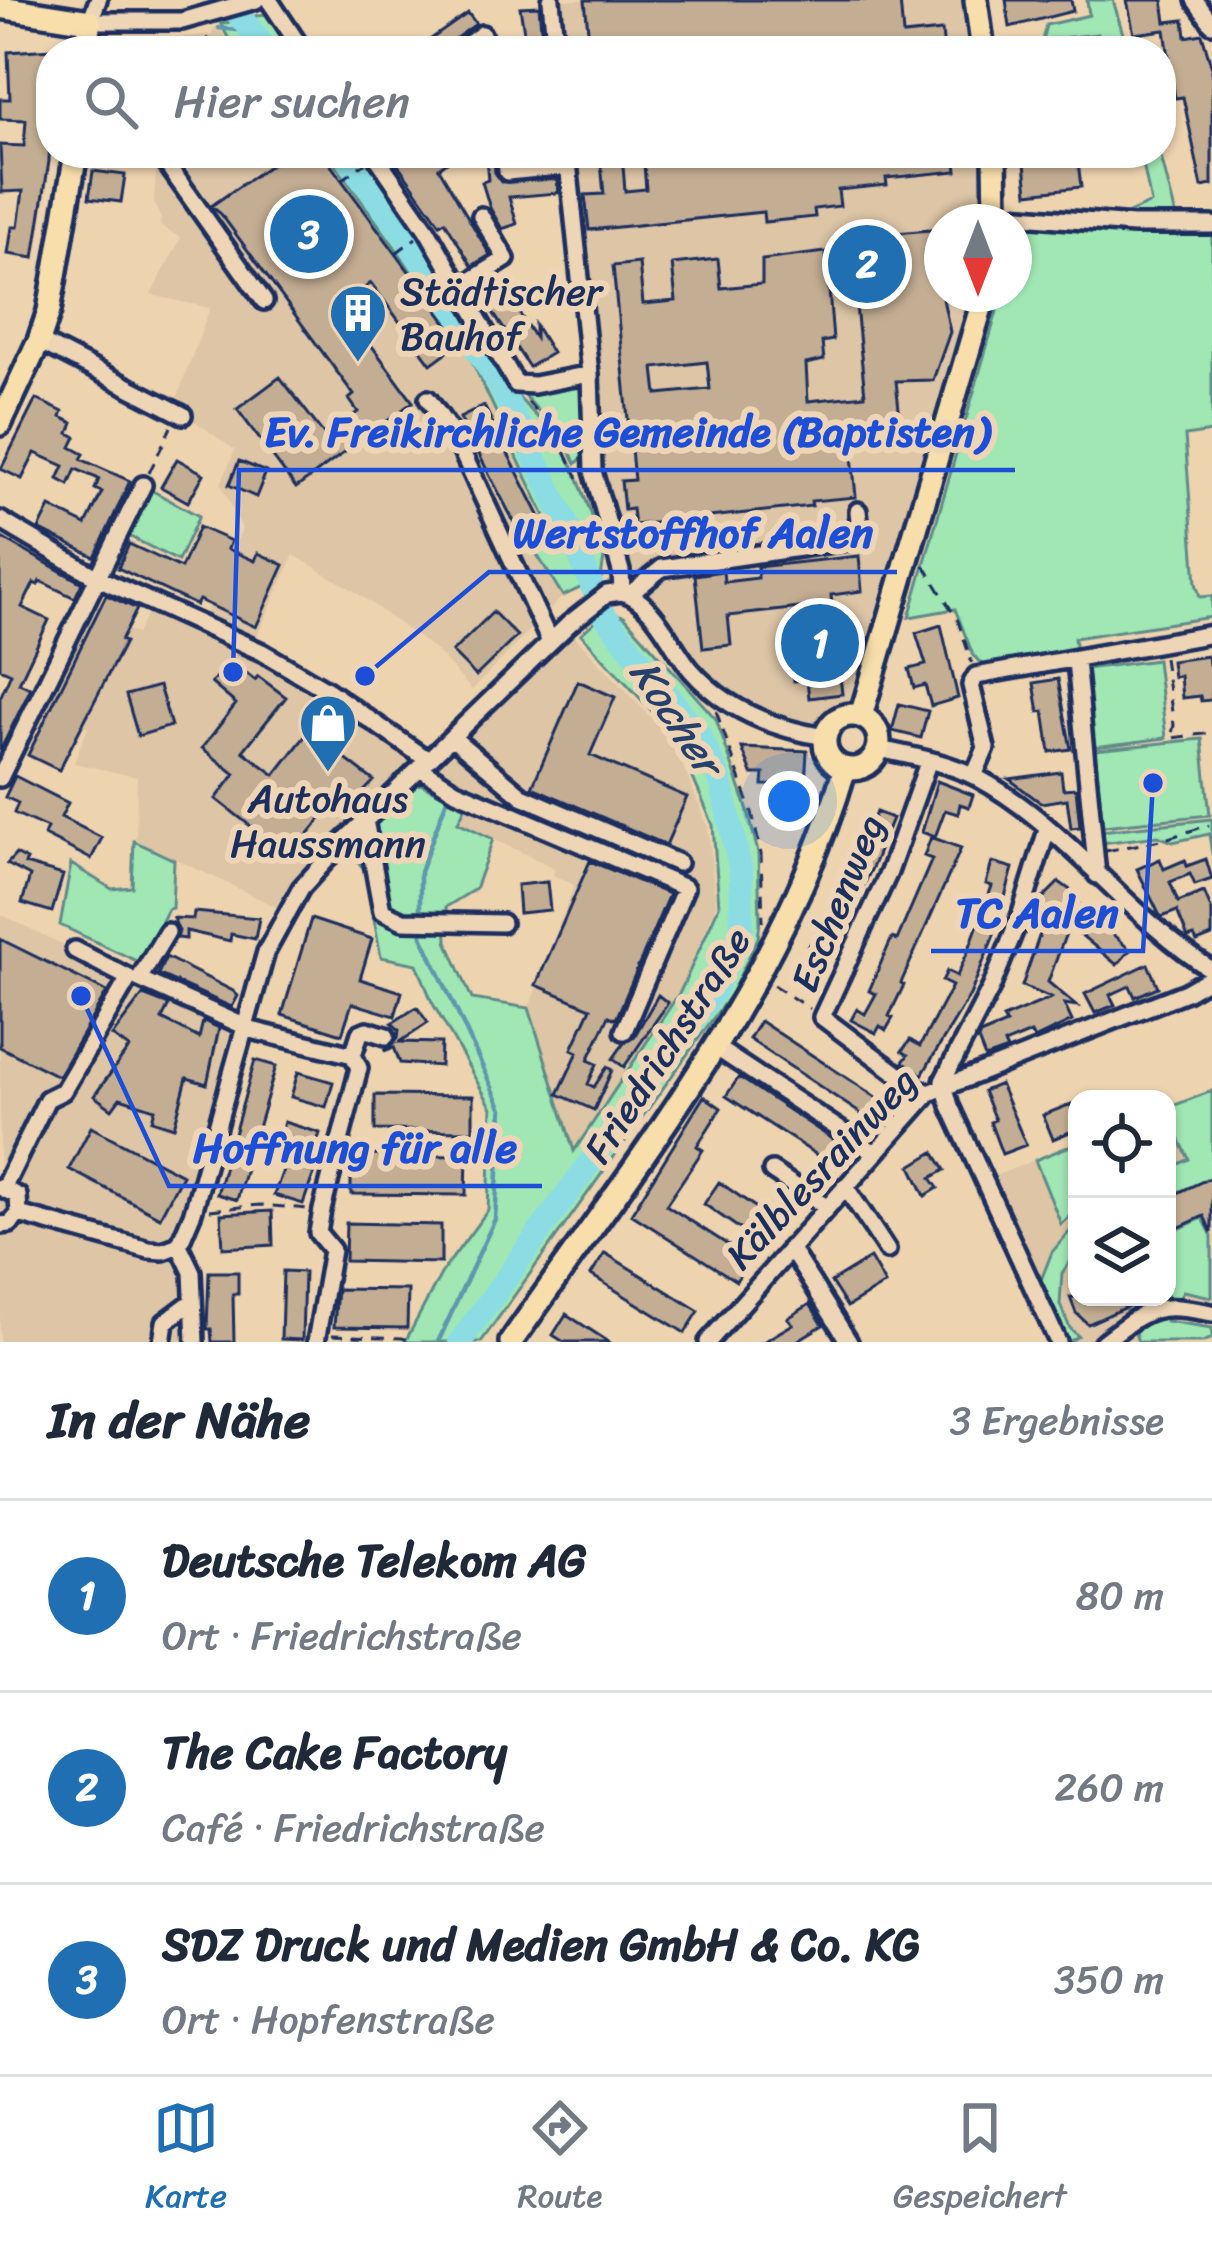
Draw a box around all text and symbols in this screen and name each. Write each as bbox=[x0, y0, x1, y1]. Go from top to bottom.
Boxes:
search box bbox=[36, 36, 1176, 168]
text: Hier suchen bbox=[174, 62, 410, 142]
icon: search bbox=[78, 69, 144, 135]
pin: 3 bbox=[270, 189, 348, 279]
north arrow bbox=[924, 204, 1032, 312]
pin: 2 bbox=[828, 219, 906, 309]
place label: Städtischer Bauhof bbox=[400, 257, 604, 371]
building icon: Städtischer Bauhof bbox=[327, 282, 389, 364]
callout: Ev. Freikirchliche Gemeinde (Baptisten) bbox=[239, 392, 1015, 470]
text: Ev. Freikirchliche Gemeinde (Baptisten) bbox=[264, 395, 993, 469]
callout: Wertstoffhof Aalen bbox=[489, 494, 897, 572]
text: Wertstoffhof Aalen bbox=[513, 496, 874, 570]
pin: 1 bbox=[781, 598, 859, 688]
water label: Kocher bbox=[609, 643, 746, 797]
shop icon: Autohaus Haussmann bbox=[297, 692, 359, 774]
place label: Autohaus Haussmann bbox=[230, 764, 426, 878]
your location bbox=[759, 771, 819, 831]
street label: Eschenweg bbox=[770, 803, 904, 1003]
callout: TC Aalen bbox=[931, 873, 1143, 951]
text: TC Aalen bbox=[955, 876, 1119, 950]
street label: Friedrichstraße bbox=[564, 913, 770, 1177]
street label: Kälblesrainweg bbox=[708, 1050, 934, 1286]
map controls bbox=[1068, 1090, 1176, 1306]
button: locate bbox=[1068, 1090, 1176, 1198]
callout: Hoffnung für alle bbox=[169, 1108, 542, 1186]
text: Hoffnung für alle bbox=[193, 1111, 517, 1185]
button: layers bbox=[1068, 1198, 1176, 1306]
text: In der Nähe bbox=[48, 1375, 310, 1465]
text: 3 Ergebnisse bbox=[950, 1386, 1164, 1455]
text: Deutsche Telekom AG bbox=[162, 1521, 586, 1601]
text: 1 bbox=[79, 1561, 95, 1630]
text: 80 m bbox=[1076, 1561, 1164, 1630]
text: Ort · Friedrichstraße bbox=[162, 1601, 522, 1670]
text: The Cake Factory bbox=[162, 1713, 507, 1793]
text: 2 bbox=[76, 1753, 98, 1822]
text: 260 m bbox=[1055, 1753, 1164, 1822]
text: Café · Friedrichstraße bbox=[162, 1793, 545, 1862]
text: SDZ Druck und Medien GmbH & Co. KG bbox=[162, 1905, 921, 1985]
text: 3 bbox=[76, 1945, 98, 2014]
text: 350 m bbox=[1054, 1945, 1164, 2014]
text: Ort · Hopfenstraße bbox=[162, 1985, 495, 2054]
tab: Karte bbox=[145, 2095, 227, 2225]
tab: Route bbox=[517, 2095, 602, 2225]
tab: Gespeichert bbox=[893, 2095, 1067, 2225]

